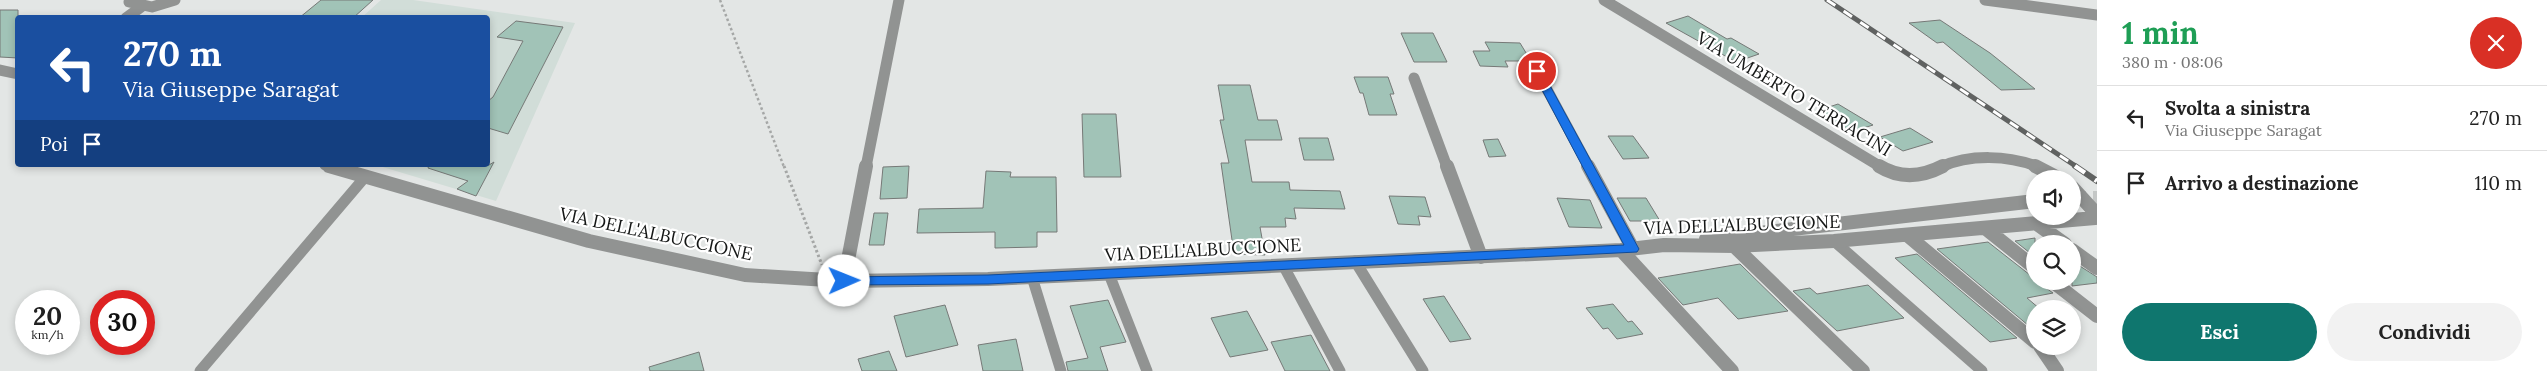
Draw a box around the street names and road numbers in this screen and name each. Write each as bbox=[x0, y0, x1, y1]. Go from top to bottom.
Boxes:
street label: VIA UMBERTO TERRACINI bbox=[1692, 26, 1896, 161]
street label: VIA DELL'ALBUCCIONE bbox=[557, 202, 755, 265]
street label: VIA DELL'ALBUCCIONE bbox=[1642, 210, 1841, 239]
street label: VIA DELL'ALBUCCIONE bbox=[1103, 233, 1302, 266]

